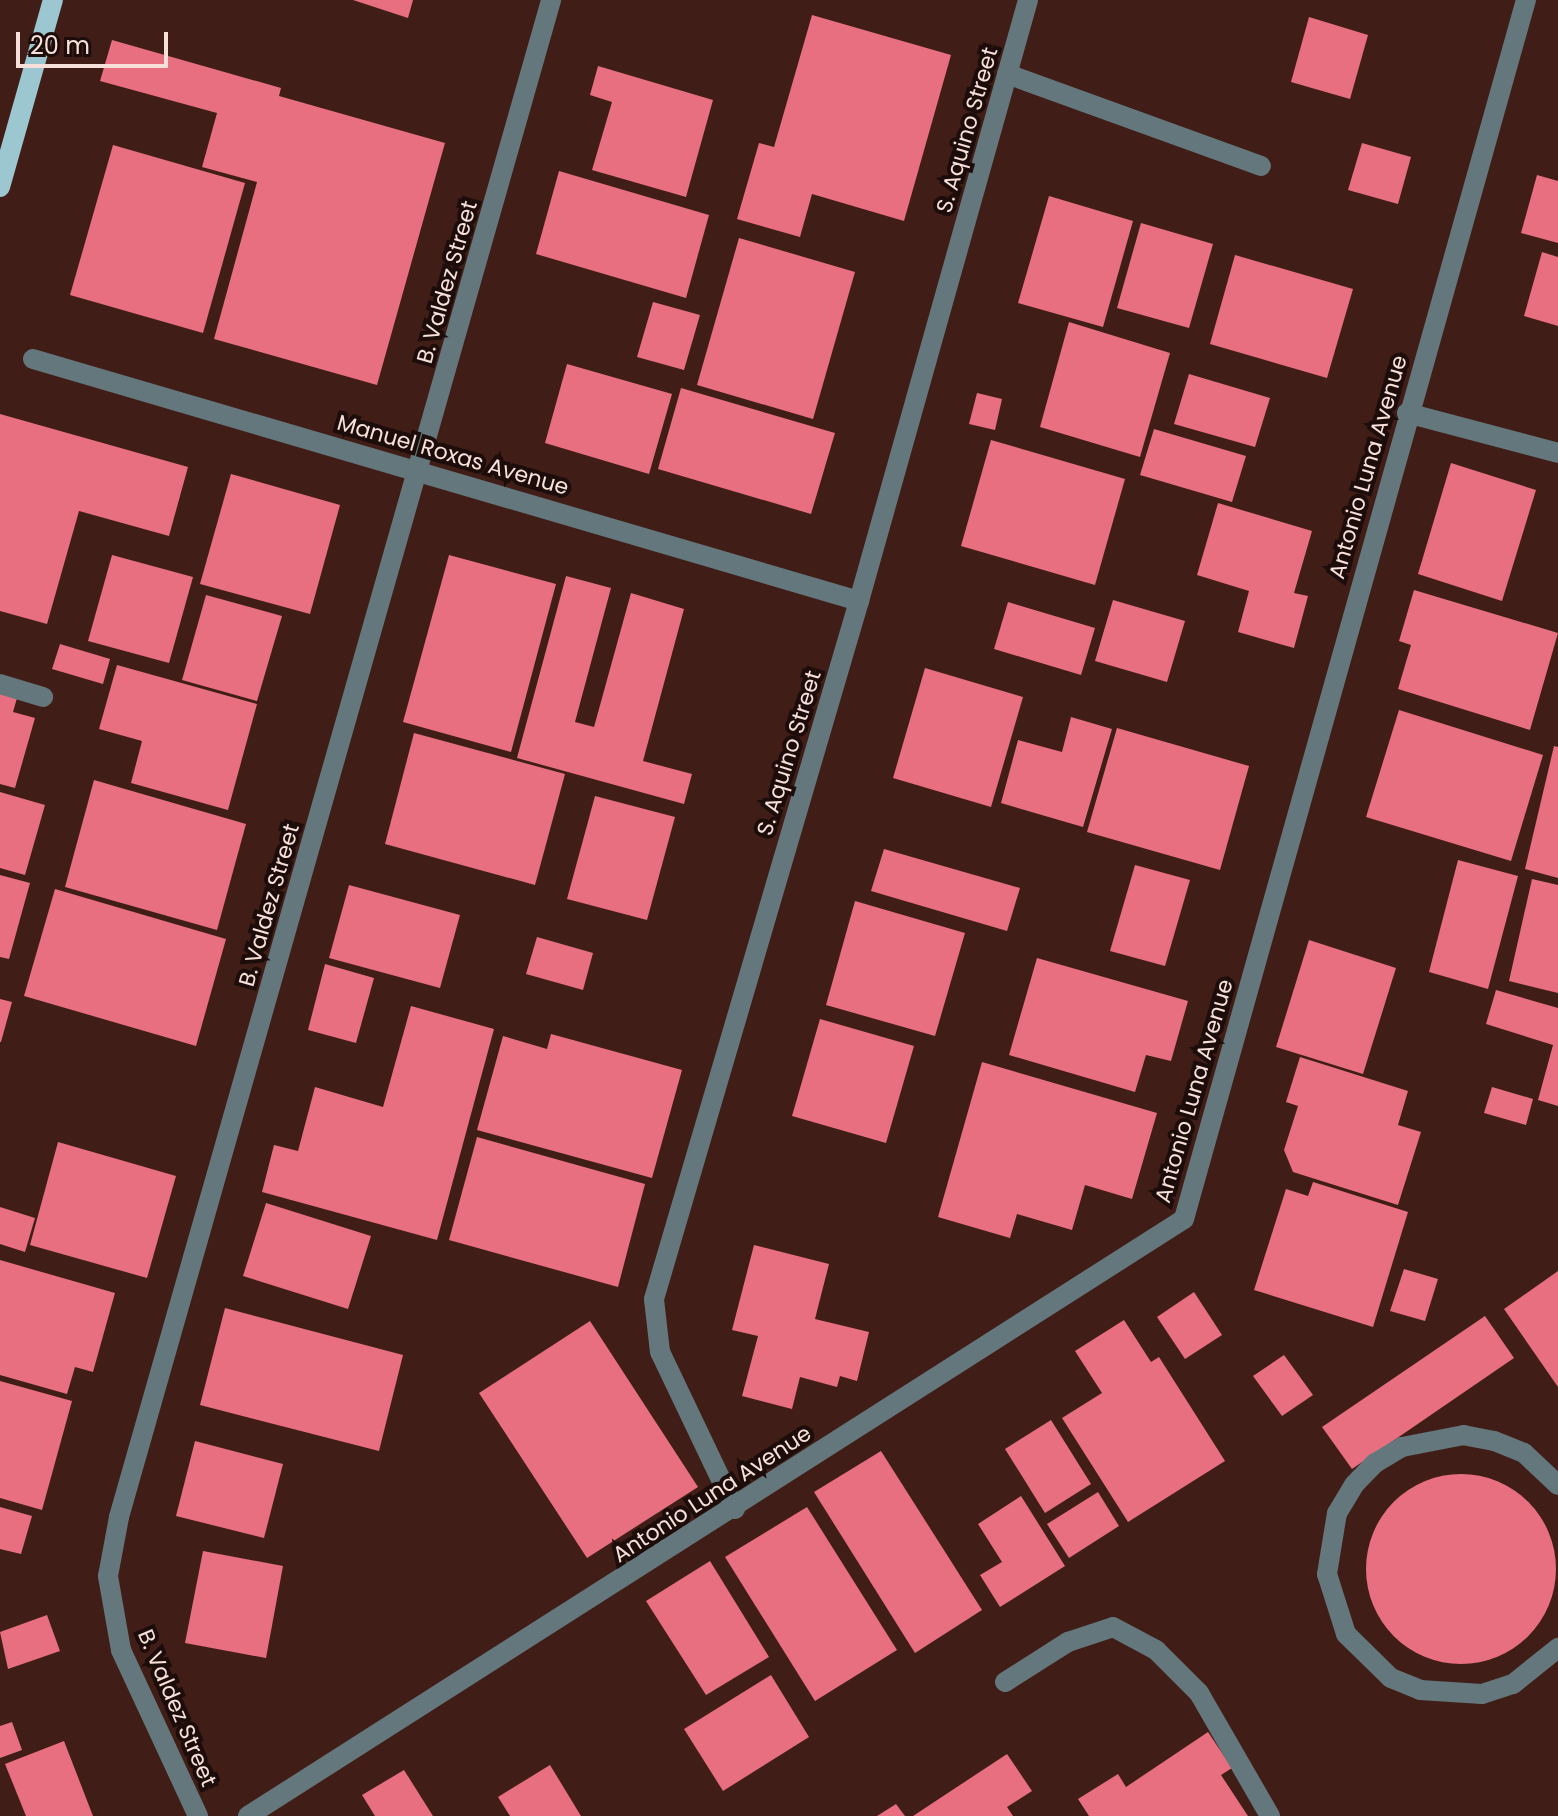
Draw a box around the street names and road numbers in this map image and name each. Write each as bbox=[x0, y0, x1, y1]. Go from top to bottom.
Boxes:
street label: S. Aquino Street bbox=[931, 44, 1003, 216]
street label: B. Valdez Street bbox=[411, 198, 483, 366]
street label: Antonio Luna Avenue bbox=[1323, 352, 1413, 582]
street label: Manuel Roxas Avenue bbox=[334, 409, 572, 501]
street label: S. Aquino Street bbox=[751, 667, 827, 839]
street label: B. Valdez Street bbox=[233, 821, 305, 989]
street label: Antonio Luna Avenue bbox=[1149, 976, 1239, 1206]
street label: Antonio Luna Avenue bbox=[608, 1420, 816, 1568]
street label: B. Valdez Street bbox=[132, 1626, 222, 1790]

